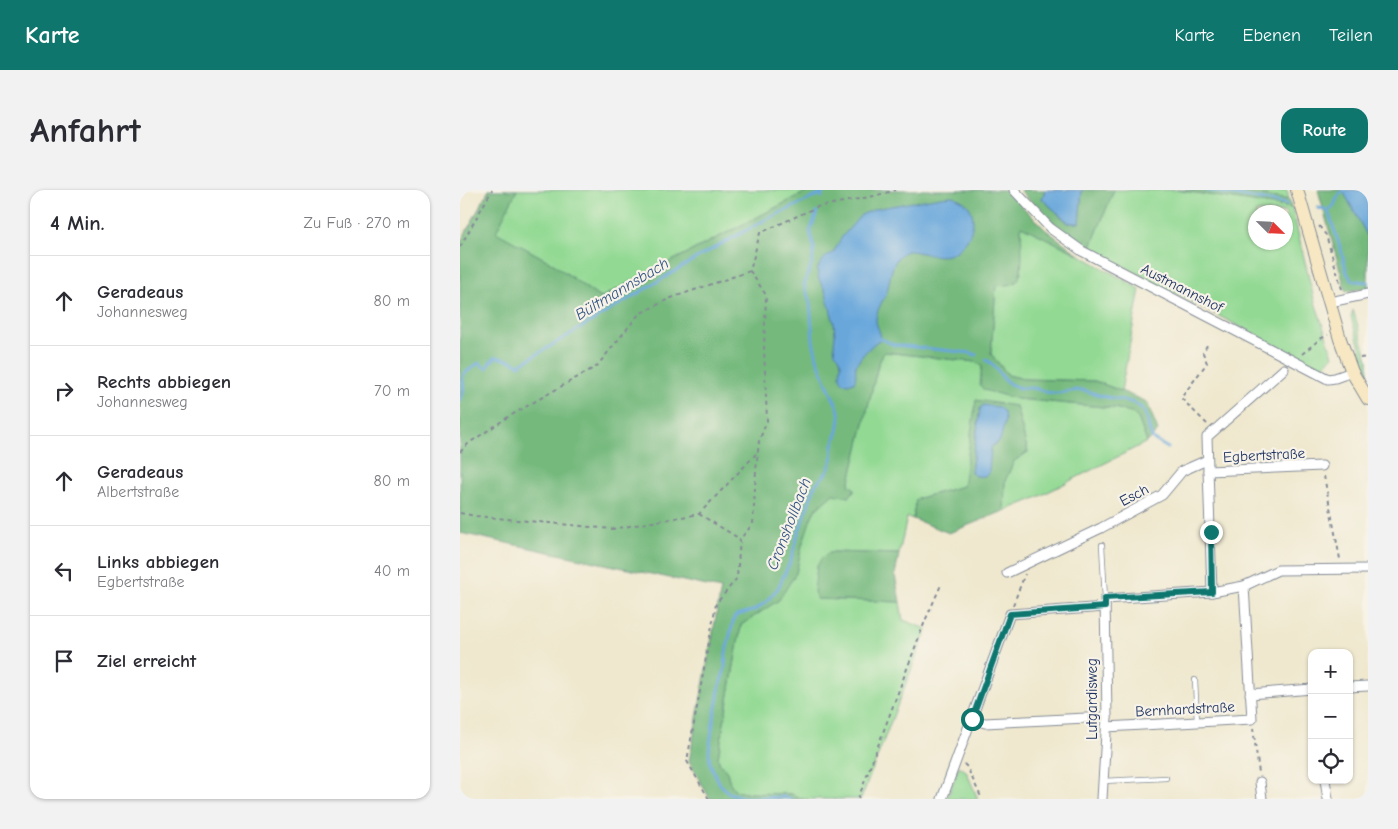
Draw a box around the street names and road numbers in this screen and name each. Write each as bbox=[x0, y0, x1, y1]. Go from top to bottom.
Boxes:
street label: Austmannshof bbox=[1138, 260, 1227, 317]
street label: Egbertstraße bbox=[1223, 444, 1306, 466]
street label: Esch bbox=[1116, 480, 1152, 510]
street label: Lutgardisweg bbox=[1083, 658, 1101, 740]
street label: Bernhardstraße bbox=[1135, 697, 1236, 721]

